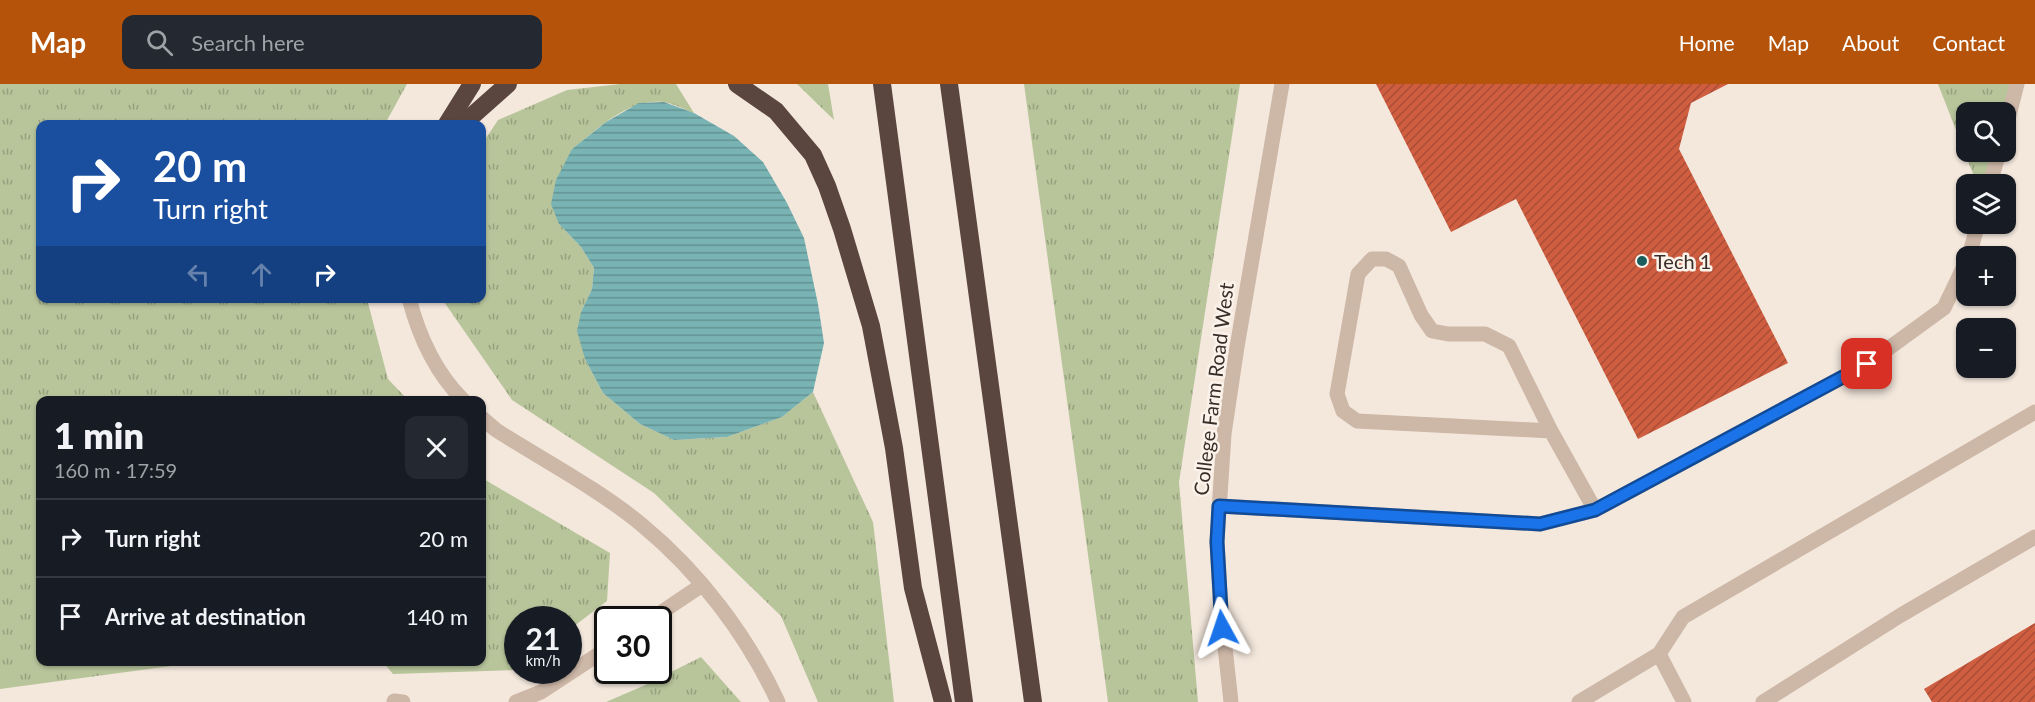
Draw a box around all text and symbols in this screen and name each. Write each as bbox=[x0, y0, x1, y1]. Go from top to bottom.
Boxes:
search box bbox=[122, 15, 542, 69]
text: Map bbox=[30, 25, 86, 59]
icon: search bbox=[143, 26, 176, 59]
text: Search here bbox=[191, 29, 305, 56]
text: Home bbox=[1679, 30, 1735, 55]
text: Map bbox=[1768, 30, 1809, 55]
text: About bbox=[1842, 30, 1899, 55]
text: Contact bbox=[1932, 30, 2005, 55]
map controls bbox=[1956, 102, 2016, 378]
button: search bbox=[1956, 102, 2016, 162]
text: 20 m bbox=[153, 141, 247, 191]
icon: right bbox=[54, 144, 132, 222]
button: layers bbox=[1956, 174, 2016, 234]
text: Turn right bbox=[153, 192, 268, 225]
button: + bbox=[1956, 246, 2016, 306]
place label: Tech 1 bbox=[1654, 249, 1711, 273]
marker: Tech 1 bbox=[1635, 254, 1649, 268]
icon: left bbox=[182, 258, 215, 291]
icon: ahead bbox=[245, 258, 278, 291]
icon: right bbox=[308, 258, 341, 291]
street label: College Farm Road West bbox=[1188, 281, 1238, 497]
button: − bbox=[1956, 318, 2016, 378]
pin bbox=[1841, 338, 1892, 389]
icon: arrive bbox=[1850, 347, 1883, 380]
text: 1 min bbox=[54, 413, 144, 457]
button: close bbox=[405, 416, 468, 479]
text: 160 m · 17:59 bbox=[54, 458, 177, 482]
icon: right bbox=[54, 522, 87, 555]
text: Turn right bbox=[105, 525, 200, 552]
text: 20 m bbox=[419, 525, 468, 552]
position arrow bbox=[1190, 596, 1254, 660]
icon: arrive bbox=[54, 600, 87, 633]
text: Arrive at destination bbox=[105, 603, 306, 630]
text: 140 m bbox=[406, 603, 468, 630]
speed limit sign: 30 bbox=[594, 606, 672, 684]
text: 21 bbox=[526, 620, 560, 656]
text: km/h bbox=[525, 651, 561, 669]

